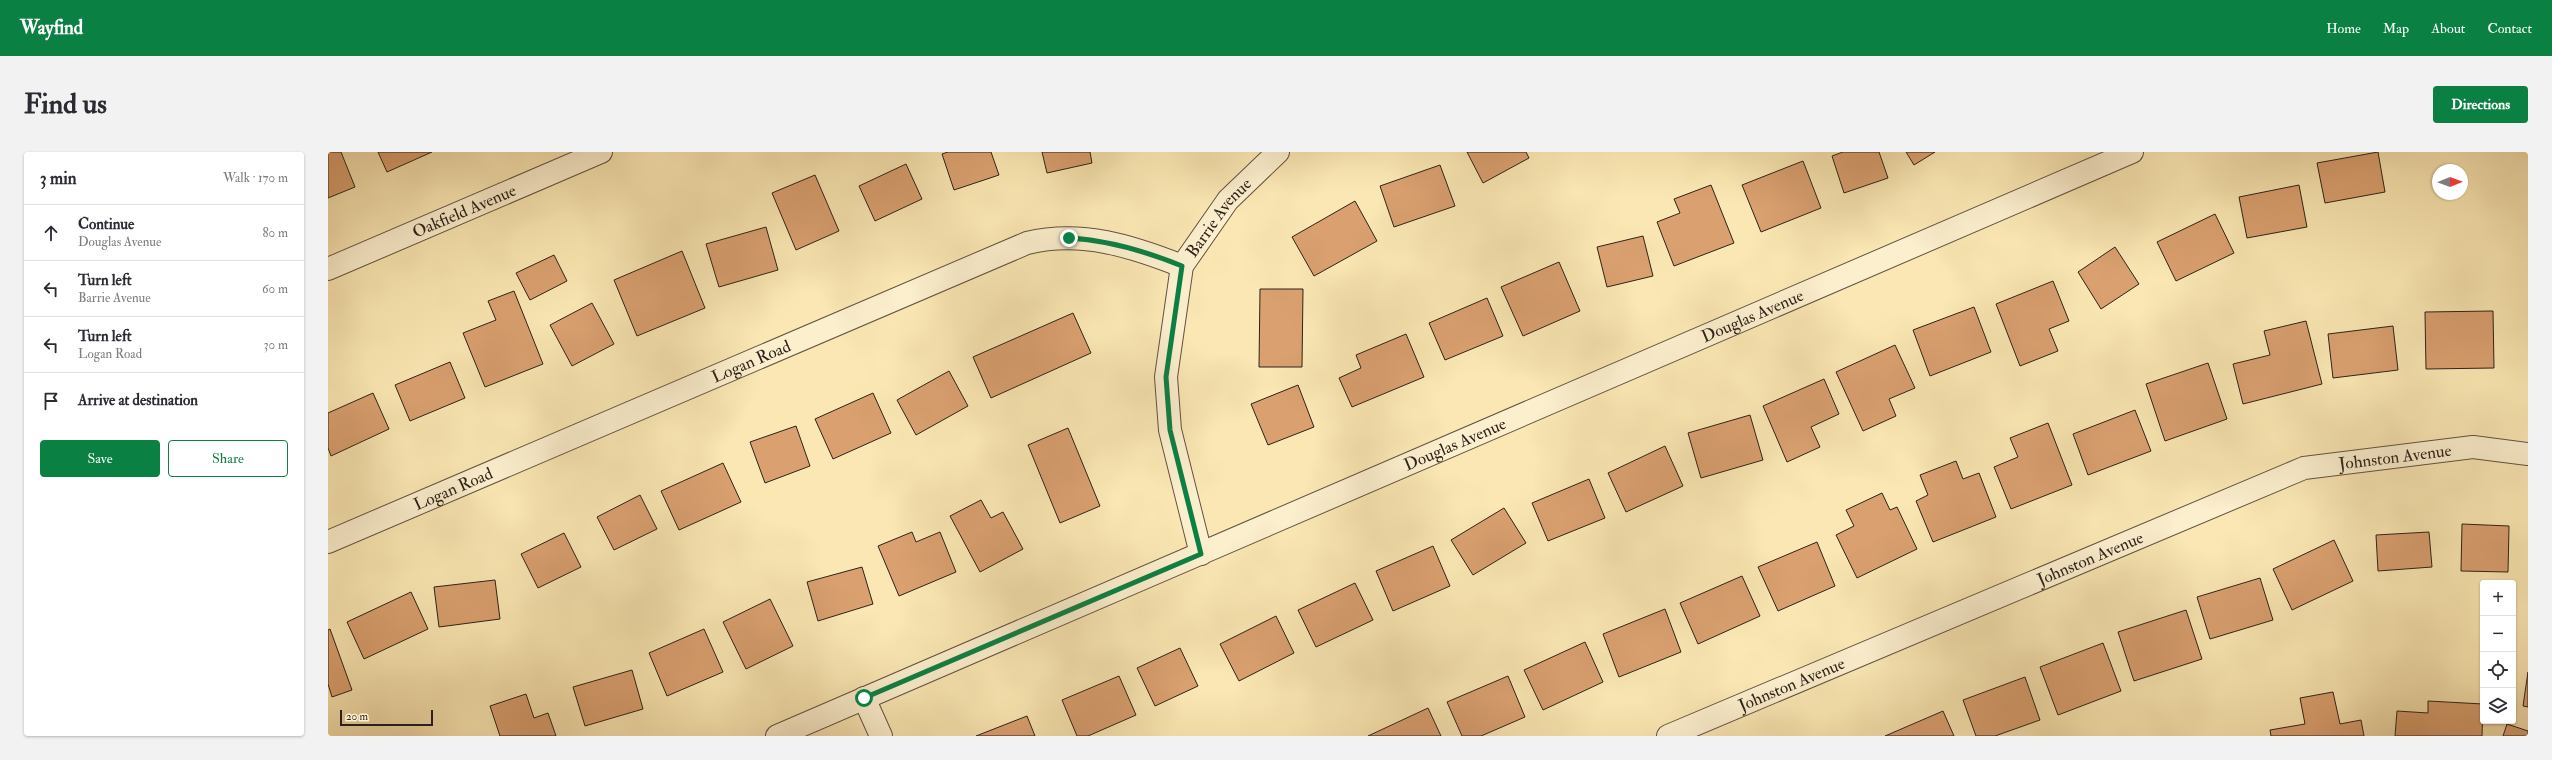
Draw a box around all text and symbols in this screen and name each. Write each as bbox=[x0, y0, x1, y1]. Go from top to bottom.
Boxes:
text: Wayfind bbox=[20, 16, 83, 40]
text: Home bbox=[2326, 20, 2361, 37]
text: Map bbox=[2383, 20, 2409, 37]
text: About bbox=[2431, 20, 2465, 37]
text: Contact bbox=[2487, 20, 2532, 37]
button: Directions bbox=[2433, 86, 2528, 123]
text: Find us bbox=[24, 87, 107, 122]
north arrow bbox=[2432, 164, 2468, 200]
text: 3 min bbox=[40, 168, 77, 189]
text: Walk · 170 m bbox=[223, 170, 288, 186]
street label: Barrie Avenue bbox=[1181, 173, 1256, 261]
street label: Oakfield Avenue bbox=[409, 179, 519, 242]
text: Continue bbox=[78, 215, 134, 234]
icon: ahead bbox=[40, 222, 62, 244]
text: 80 m bbox=[262, 225, 288, 241]
route end bbox=[1060, 229, 1078, 247]
text: Douglas Avenue bbox=[78, 234, 161, 250]
text: Turn left bbox=[78, 271, 132, 290]
icon: left bbox=[40, 278, 62, 300]
text: 60 m bbox=[262, 281, 288, 297]
street label: Douglas Avenue bbox=[1698, 284, 1807, 347]
text: Barrie Avenue bbox=[78, 290, 151, 306]
text: Turn left bbox=[78, 327, 132, 346]
icon: left bbox=[40, 334, 62, 356]
street label: Logan Road bbox=[708, 335, 794, 387]
text: 30 m bbox=[264, 337, 288, 353]
text: Logan Road bbox=[78, 346, 142, 362]
icon: arrive bbox=[40, 390, 62, 412]
text: Arrive at destination bbox=[78, 391, 198, 410]
street label: Douglas Avenue bbox=[1400, 413, 1509, 475]
street label: Johnston Avenue bbox=[2337, 439, 2453, 475]
button: Save bbox=[40, 440, 160, 477]
button: Share bbox=[168, 440, 288, 477]
street label: Logan Road bbox=[410, 462, 496, 515]
street label: Johnston Avenue bbox=[2033, 526, 2146, 591]
map controls bbox=[2480, 580, 2516, 724]
button: + bbox=[2480, 580, 2516, 616]
button: − bbox=[2480, 616, 2516, 652]
street label: Johnston Avenue bbox=[1734, 652, 1848, 717]
button: locate bbox=[2480, 652, 2516, 688]
button: layers bbox=[2480, 688, 2516, 724]
route start bbox=[855, 689, 873, 707]
scale bar bbox=[340, 708, 433, 727]
text: 20 m bbox=[346, 710, 368, 723]

